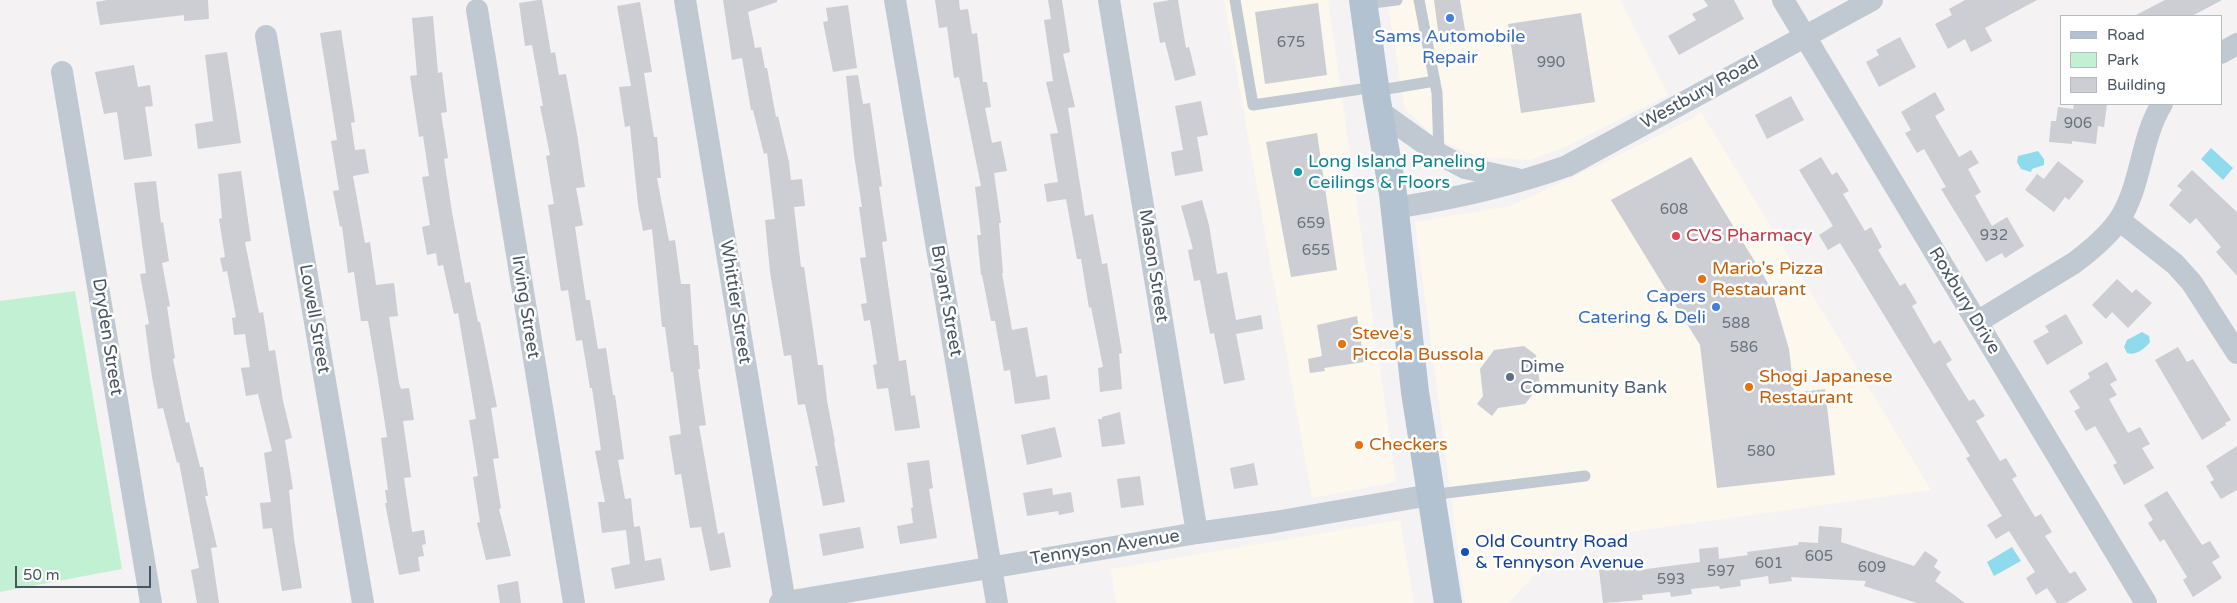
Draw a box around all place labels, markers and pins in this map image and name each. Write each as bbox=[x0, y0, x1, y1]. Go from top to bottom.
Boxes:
marker: Sams Automobile Repair bbox=[1444, 12, 1456, 24]
place label: Sams Automobile Repair bbox=[1375, 26, 1525, 68]
place label: Long Island Paneling Ceilings & Floors bbox=[1308, 151, 1486, 193]
marker: Long Island Paneling Ceilings & Floors bbox=[1292, 166, 1304, 178]
place label: CVS Pharmacy bbox=[1686, 225, 1813, 247]
marker: CVS Pharmacy bbox=[1670, 230, 1682, 242]
place label: Mario's Pizza Restaurant bbox=[1712, 258, 1823, 300]
marker: Mario's Pizza Restaurant bbox=[1696, 273, 1708, 285]
place label: Capers Catering & Deli bbox=[1578, 286, 1706, 328]
marker: Capers Catering & Deli bbox=[1710, 301, 1722, 313]
place label: Steve's Piccola Bussola bbox=[1352, 323, 1484, 366]
marker: Steve's Piccola Bussola bbox=[1336, 338, 1348, 350]
place label: Dime Community Bank bbox=[1520, 356, 1667, 398]
place label: Shogi Japanese Restaurant bbox=[1759, 366, 1892, 408]
marker: Dime Community Bank bbox=[1504, 371, 1516, 383]
marker: Shogi Japanese Restaurant bbox=[1743, 381, 1755, 393]
place label: Checkers bbox=[1369, 434, 1448, 456]
marker: Checkers bbox=[1353, 439, 1365, 451]
place label: Old Country Road & Tennyson Avenue bbox=[1475, 531, 1644, 574]
marker: Old Country Road & Tennyson Avenue bbox=[1459, 546, 1471, 558]

